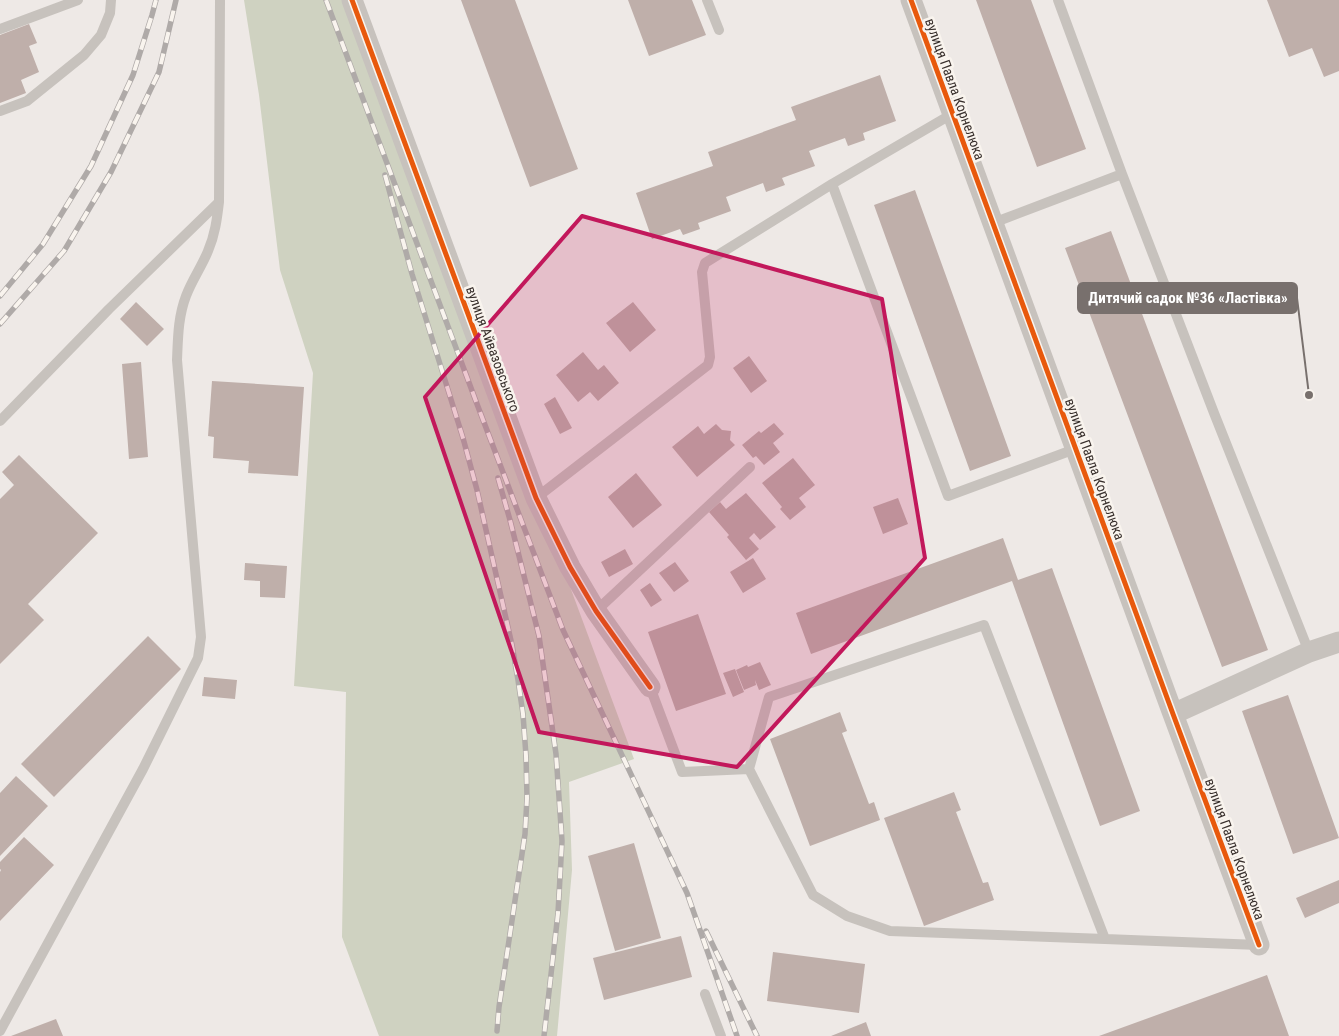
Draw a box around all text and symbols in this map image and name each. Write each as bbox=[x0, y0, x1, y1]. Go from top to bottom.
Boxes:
street label: вулиця Павла Корнелюка bbox=[922, 16, 988, 162]
callout: Дитячий садок №36 «Ластівка» bbox=[1078, 283, 1297, 313]
street label: вулиця Айвазовського bbox=[463, 284, 523, 414]
text: Дитячий садок №36 «Ластівка» bbox=[1088, 289, 1288, 307]
street label: вулиця Павла Корнелюка bbox=[1062, 396, 1128, 542]
street label: вулиця Павла Корнелюка bbox=[1202, 776, 1268, 922]

